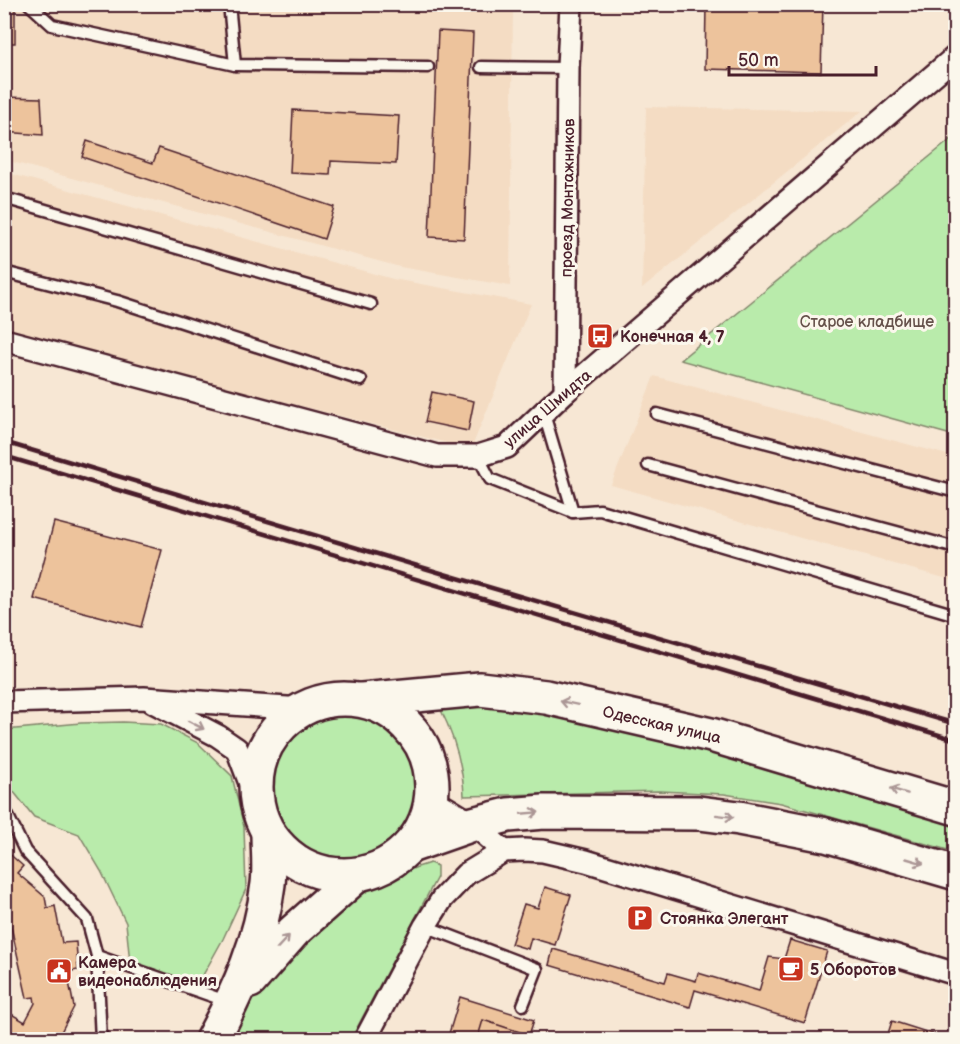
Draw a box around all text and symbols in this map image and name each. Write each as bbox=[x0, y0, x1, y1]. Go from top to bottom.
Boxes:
scale bar bbox=[729, 39, 876, 77]
text: 50 m bbox=[738, 50, 779, 71]
street label: проезд Монтажников bbox=[558, 118, 579, 278]
park label: Старое кладбище bbox=[800, 313, 934, 332]
bus stop icon: Конечная 4, 7 bbox=[585, 321, 615, 351]
place label: Конечная 4, 7 bbox=[620, 328, 725, 347]
street label: улица Шмидта bbox=[500, 366, 596, 452]
one-way arrow bbox=[560, 696, 579, 708]
street label: Одесская улица bbox=[601, 703, 723, 748]
one-way arrow bbox=[187, 720, 205, 731]
one-way arrow bbox=[890, 785, 909, 796]
one-way arrow bbox=[520, 807, 540, 818]
one-way arrow bbox=[715, 811, 735, 822]
one-way arrow bbox=[905, 856, 924, 867]
parking icon: Стоянка Элегант bbox=[625, 903, 655, 933]
place label: Стоянка Элегант bbox=[660, 910, 789, 929]
one-way arrow bbox=[276, 935, 290, 950]
place label: Камера видеонаблюдения bbox=[78, 954, 217, 991]
cafe icon: 5 Оборотов bbox=[776, 954, 806, 984]
public building icon: Камера видеонаблюдения bbox=[44, 956, 74, 986]
place label: 5 Оборотов bbox=[810, 961, 896, 980]

